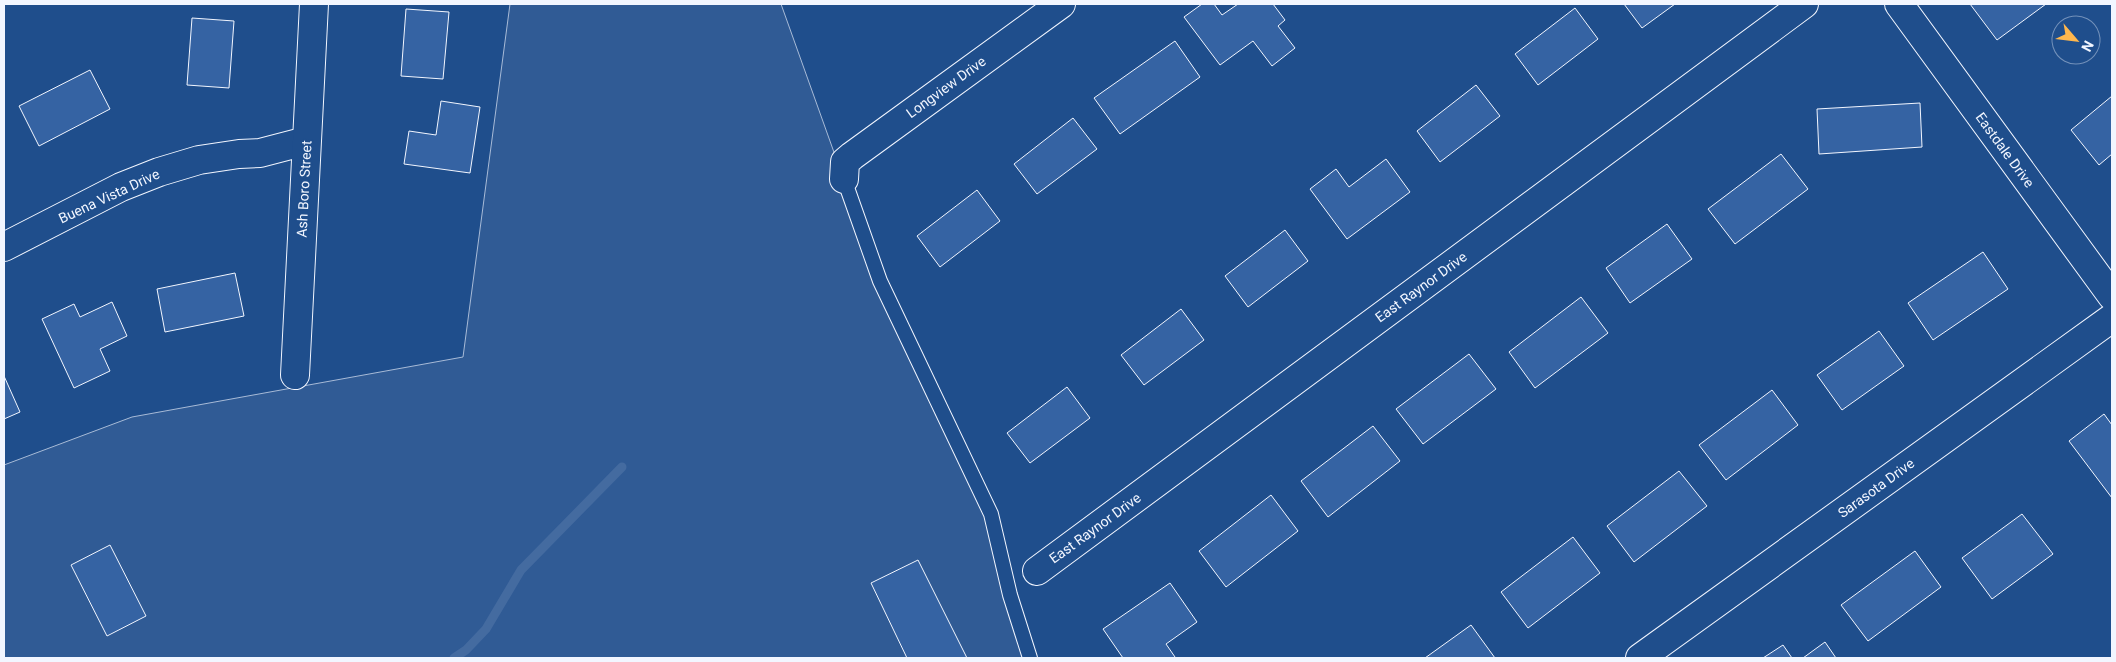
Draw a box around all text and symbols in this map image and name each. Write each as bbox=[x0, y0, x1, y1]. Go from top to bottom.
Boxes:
north arrow bbox=[2051, 15, 2101, 65]
text: N bbox=[2078, 38, 2097, 54]
street label: Longview Drive bbox=[903, 53, 989, 121]
street label: Eastdale Drive bbox=[1972, 109, 2038, 191]
street label: Ash Boro Street bbox=[293, 140, 315, 238]
street label: Buena Vista Drive bbox=[56, 166, 162, 226]
street label: East Raynor Drive bbox=[1372, 248, 1470, 326]
street label: Sarasota Drive bbox=[1835, 455, 1917, 521]
street label: East Raynor Drive bbox=[1046, 489, 1144, 567]

